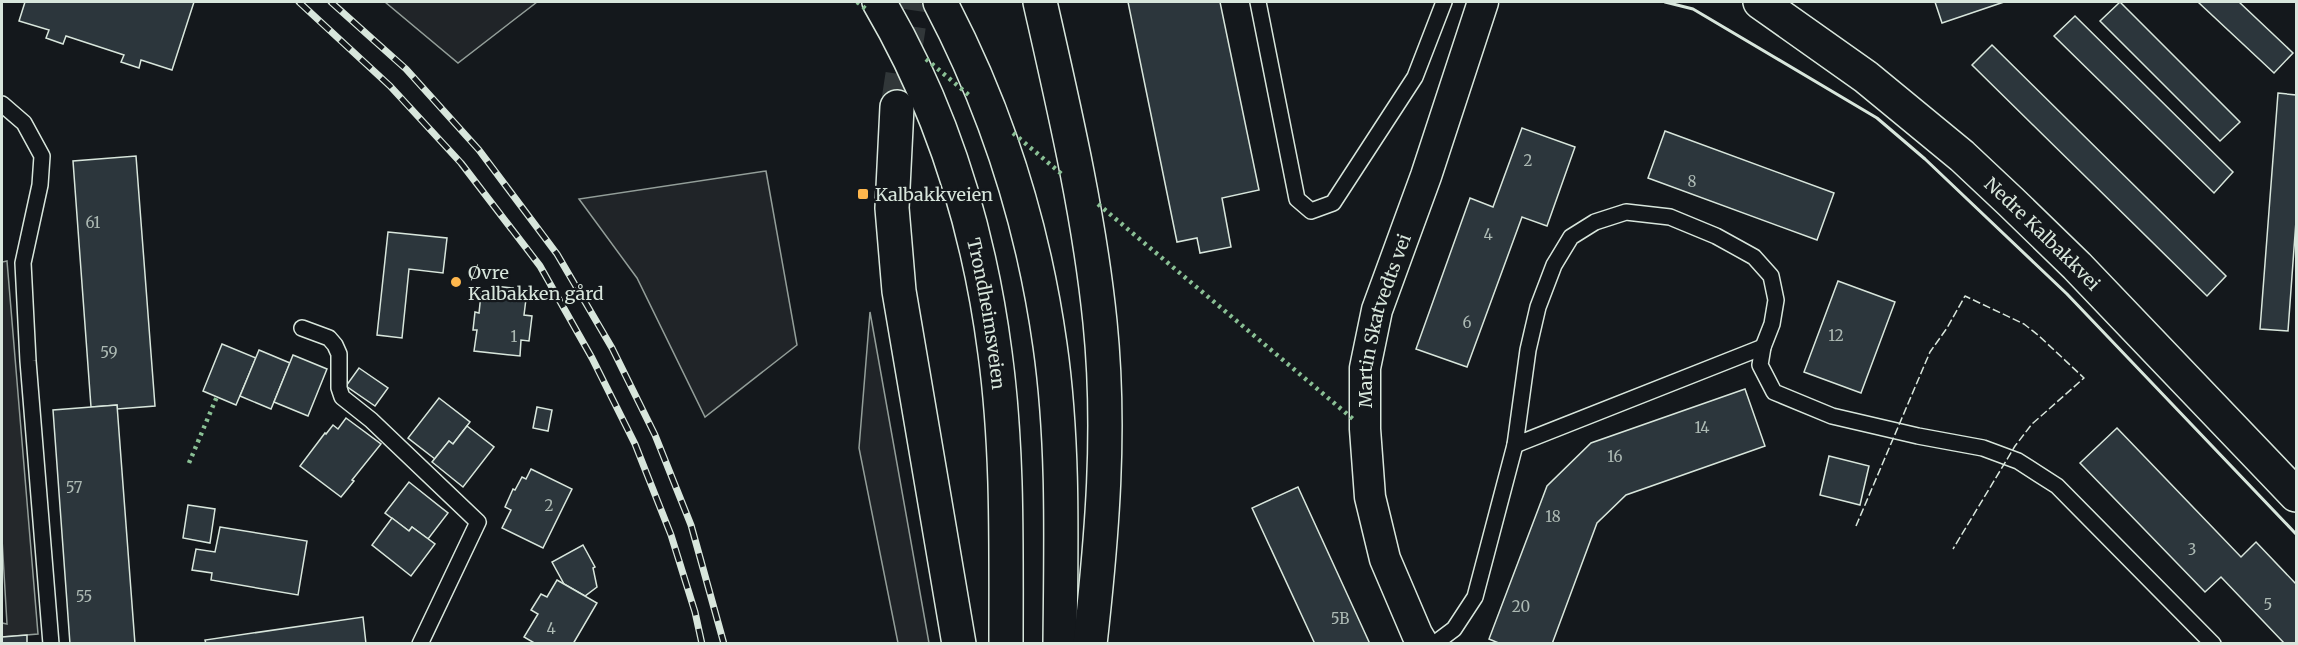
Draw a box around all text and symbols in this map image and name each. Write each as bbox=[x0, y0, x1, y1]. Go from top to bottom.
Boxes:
house number: 2 bbox=[1524, 151, 1533, 170]
house number: 8 bbox=[1688, 172, 1697, 191]
street label: Nedre Kalbakkvei bbox=[1980, 172, 2105, 295]
place label: Kalbakkveien bbox=[875, 183, 993, 206]
marker: Kalbakkveien bbox=[856, 187, 870, 201]
house number: 61 bbox=[86, 213, 101, 232]
house number: 4 bbox=[1483, 225, 1493, 244]
street label: Martin Skatvedts vei bbox=[1354, 230, 1416, 408]
street label: Trondheimsveien bbox=[962, 235, 1011, 391]
place label: Øvre Kalbakken gård bbox=[468, 261, 604, 305]
marker: Øvre Kalbakken gård bbox=[449, 275, 463, 289]
house number: 6 bbox=[1462, 313, 1472, 332]
house number: 12 bbox=[1828, 326, 1844, 345]
house number: 1 bbox=[511, 327, 518, 346]
house number: 59 bbox=[100, 343, 118, 362]
house number: 14 bbox=[1694, 418, 1710, 437]
house number: 16 bbox=[1607, 447, 1623, 466]
house number: 57 bbox=[66, 478, 83, 497]
house number: 2 bbox=[545, 496, 554, 515]
house number: 18 bbox=[1545, 507, 1561, 526]
house number: 3 bbox=[2188, 540, 2196, 559]
house number: 55 bbox=[76, 587, 92, 606]
house number: 5 bbox=[2264, 595, 2272, 614]
house number: 20 bbox=[1512, 597, 1530, 616]
house number: 5B bbox=[1331, 609, 1349, 628]
house number: 4 bbox=[546, 619, 556, 638]

